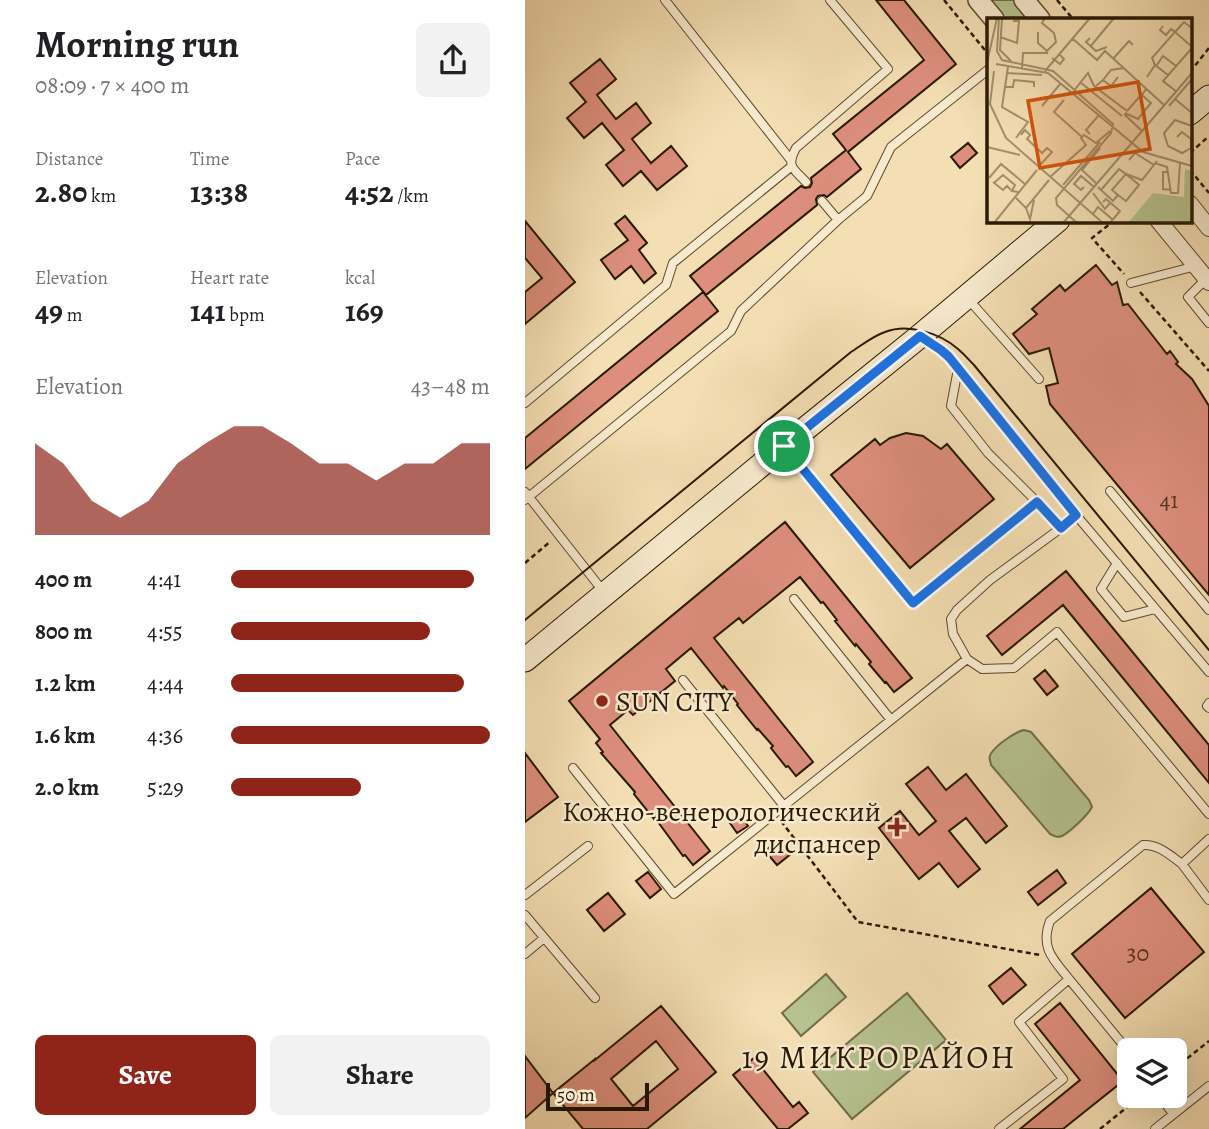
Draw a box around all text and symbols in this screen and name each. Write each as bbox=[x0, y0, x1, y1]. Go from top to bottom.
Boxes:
text: Morning run bbox=[35, 18, 239, 70]
inset map bbox=[987, 18, 1191, 222]
button: share bbox=[416, 23, 490, 97]
text: 08:09 · 7 × 400 m bbox=[35, 70, 189, 101]
text: Distance bbox=[35, 146, 103, 172]
text: Time bbox=[190, 146, 229, 172]
text: Pace bbox=[345, 146, 380, 172]
text: 2.80 bbox=[35, 172, 87, 212]
text: 13:38 bbox=[190, 172, 248, 212]
text: 4:52 bbox=[345, 172, 394, 212]
text: km bbox=[87, 183, 116, 209]
text: /km bbox=[394, 183, 429, 209]
text: Elevation bbox=[35, 265, 108, 291]
text: Heart rate bbox=[190, 265, 269, 291]
text: kcal bbox=[345, 265, 375, 291]
text: 49 bbox=[35, 291, 63, 331]
text: 141 bbox=[190, 291, 226, 331]
text: 169 bbox=[345, 291, 384, 331]
text: m bbox=[63, 302, 83, 328]
text: bpm bbox=[226, 302, 265, 328]
text: Elevation bbox=[35, 371, 123, 402]
text: 43–48 m bbox=[411, 371, 490, 402]
pin bbox=[754, 416, 814, 476]
icon: arrive bbox=[765, 427, 803, 465]
house number: 41 bbox=[1159, 484, 1179, 516]
text: 400 m bbox=[35, 564, 92, 595]
text: 4:41 bbox=[147, 564, 181, 595]
text: 800 m bbox=[35, 616, 92, 647]
text: 4:55 bbox=[147, 616, 183, 647]
text: 1.2 km bbox=[35, 668, 96, 699]
text: 4:44 bbox=[147, 668, 184, 699]
place label: SUN CITY bbox=[616, 683, 734, 721]
marker: SUN CITY bbox=[594, 693, 610, 709]
text: 1.6 km bbox=[35, 720, 95, 751]
text: 4:36 bbox=[147, 720, 183, 751]
text: 2.0 km bbox=[35, 772, 99, 803]
text: 5:29 bbox=[147, 772, 184, 803]
place label: Кожно-венерологический диспансер bbox=[562, 793, 881, 863]
marker: Кожно-венерологический диспансер bbox=[887, 817, 907, 837]
house number: 30 bbox=[1127, 937, 1149, 969]
button: Save bbox=[35, 1035, 256, 1115]
button: Share bbox=[270, 1035, 490, 1115]
district label: 19 МИКРОРАЙОН bbox=[741, 1035, 1017, 1079]
map controls bbox=[1117, 1038, 1187, 1108]
button: layers bbox=[1117, 1038, 1187, 1108]
scale bar bbox=[546, 1080, 649, 1112]
text: 50 m bbox=[557, 1082, 595, 1108]

